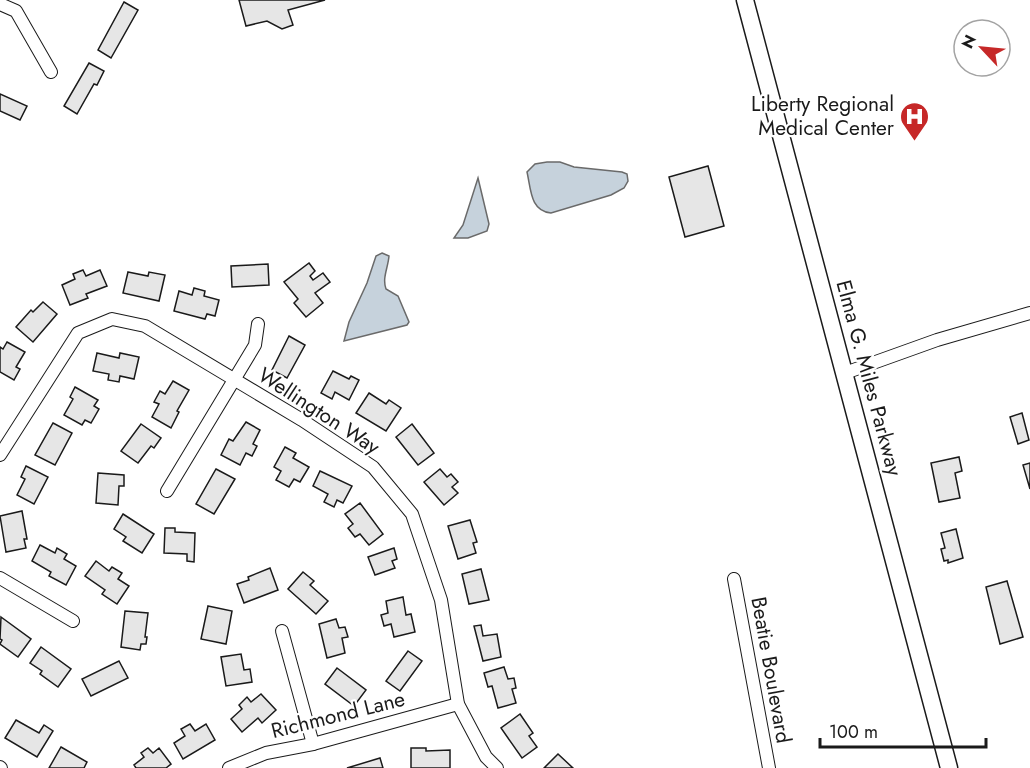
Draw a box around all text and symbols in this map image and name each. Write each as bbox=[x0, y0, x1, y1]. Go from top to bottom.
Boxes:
north arrow bbox=[952, 18, 1012, 78]
text: N bbox=[956, 31, 982, 52]
place label: Liberty Regional Medical Center bbox=[751, 89, 895, 143]
hospital icon: Liberty Regional Medical Center bbox=[899, 100, 931, 142]
street label: Elma G. Miles Parkway bbox=[828, 277, 910, 480]
street label: Wellington Way bbox=[252, 360, 386, 462]
street label: Beatie Boulevard bbox=[743, 594, 799, 746]
street label: Richmond Lane bbox=[268, 684, 408, 746]
scale bar bbox=[820, 711, 986, 749]
text: 100 m bbox=[829, 719, 878, 745]

